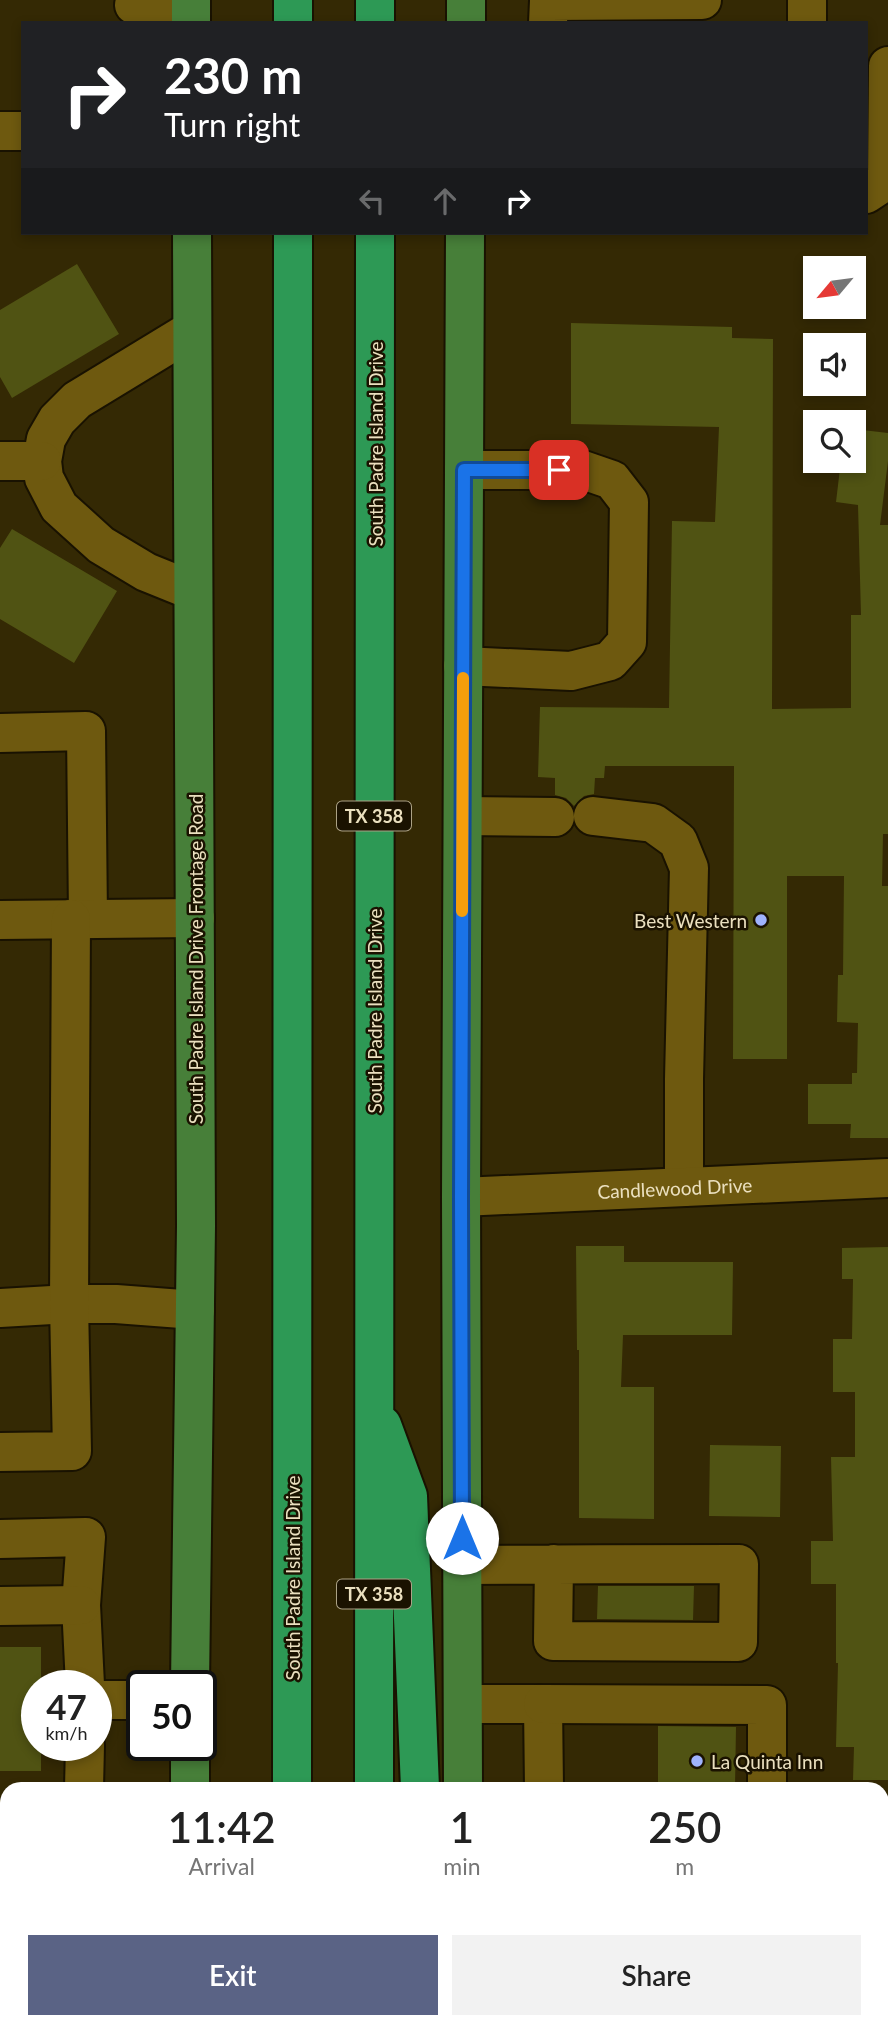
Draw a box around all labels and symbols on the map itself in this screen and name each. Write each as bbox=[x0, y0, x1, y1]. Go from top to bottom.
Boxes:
north arrow bbox=[803, 256, 866, 318]
street label: South Padre Island Drive bbox=[364, 341, 387, 547]
pin bbox=[529, 440, 589, 500]
street label: South Padre Island Drive Frontage Road bbox=[184, 794, 207, 1124]
road number: TX 358 bbox=[337, 802, 411, 830]
street label: South Padre Island Drive bbox=[363, 908, 386, 1114]
place label: Best Western bbox=[634, 909, 747, 932]
marker: Best Western bbox=[753, 912, 769, 928]
street label: Candlewood Drive bbox=[597, 1173, 753, 1202]
street label: South Padre Island Drive bbox=[281, 1475, 304, 1681]
position arrow bbox=[425, 1501, 499, 1575]
road number: TX 358 bbox=[337, 1580, 411, 1609]
speed limit sign: 50 bbox=[126, 1670, 217, 1761]
place label: La Quinta Inn bbox=[711, 1750, 823, 1773]
marker: La Quinta Inn bbox=[689, 1753, 705, 1769]

